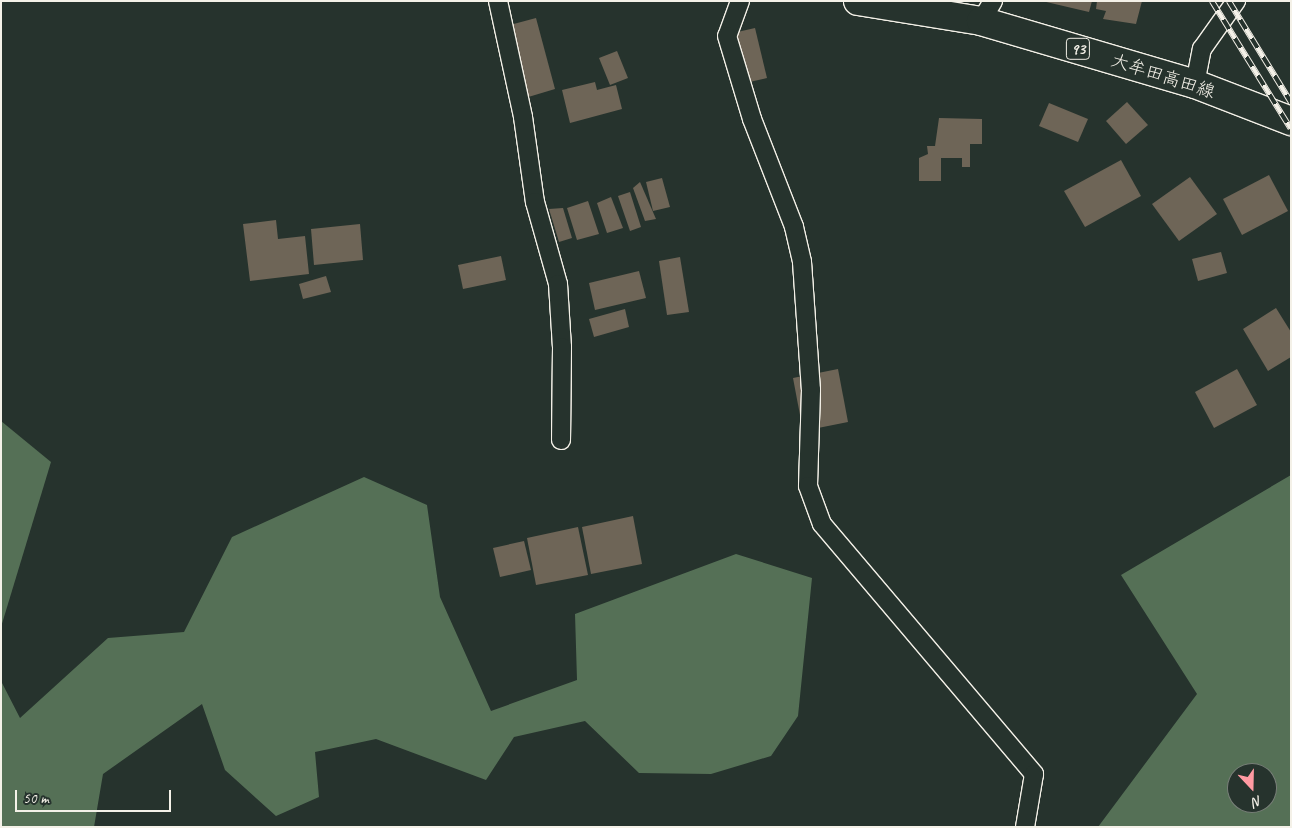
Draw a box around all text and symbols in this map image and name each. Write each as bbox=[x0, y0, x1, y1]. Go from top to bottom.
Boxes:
road number: 93 bbox=[1066, 36, 1090, 62]
street label: 大牟田高田線 bbox=[1108, 49, 1218, 103]
north arrow bbox=[1227, 763, 1277, 813]
scale bar bbox=[18, 780, 174, 812]
text: 50 m bbox=[23, 789, 49, 808]
text: N bbox=[1250, 792, 1264, 811]

